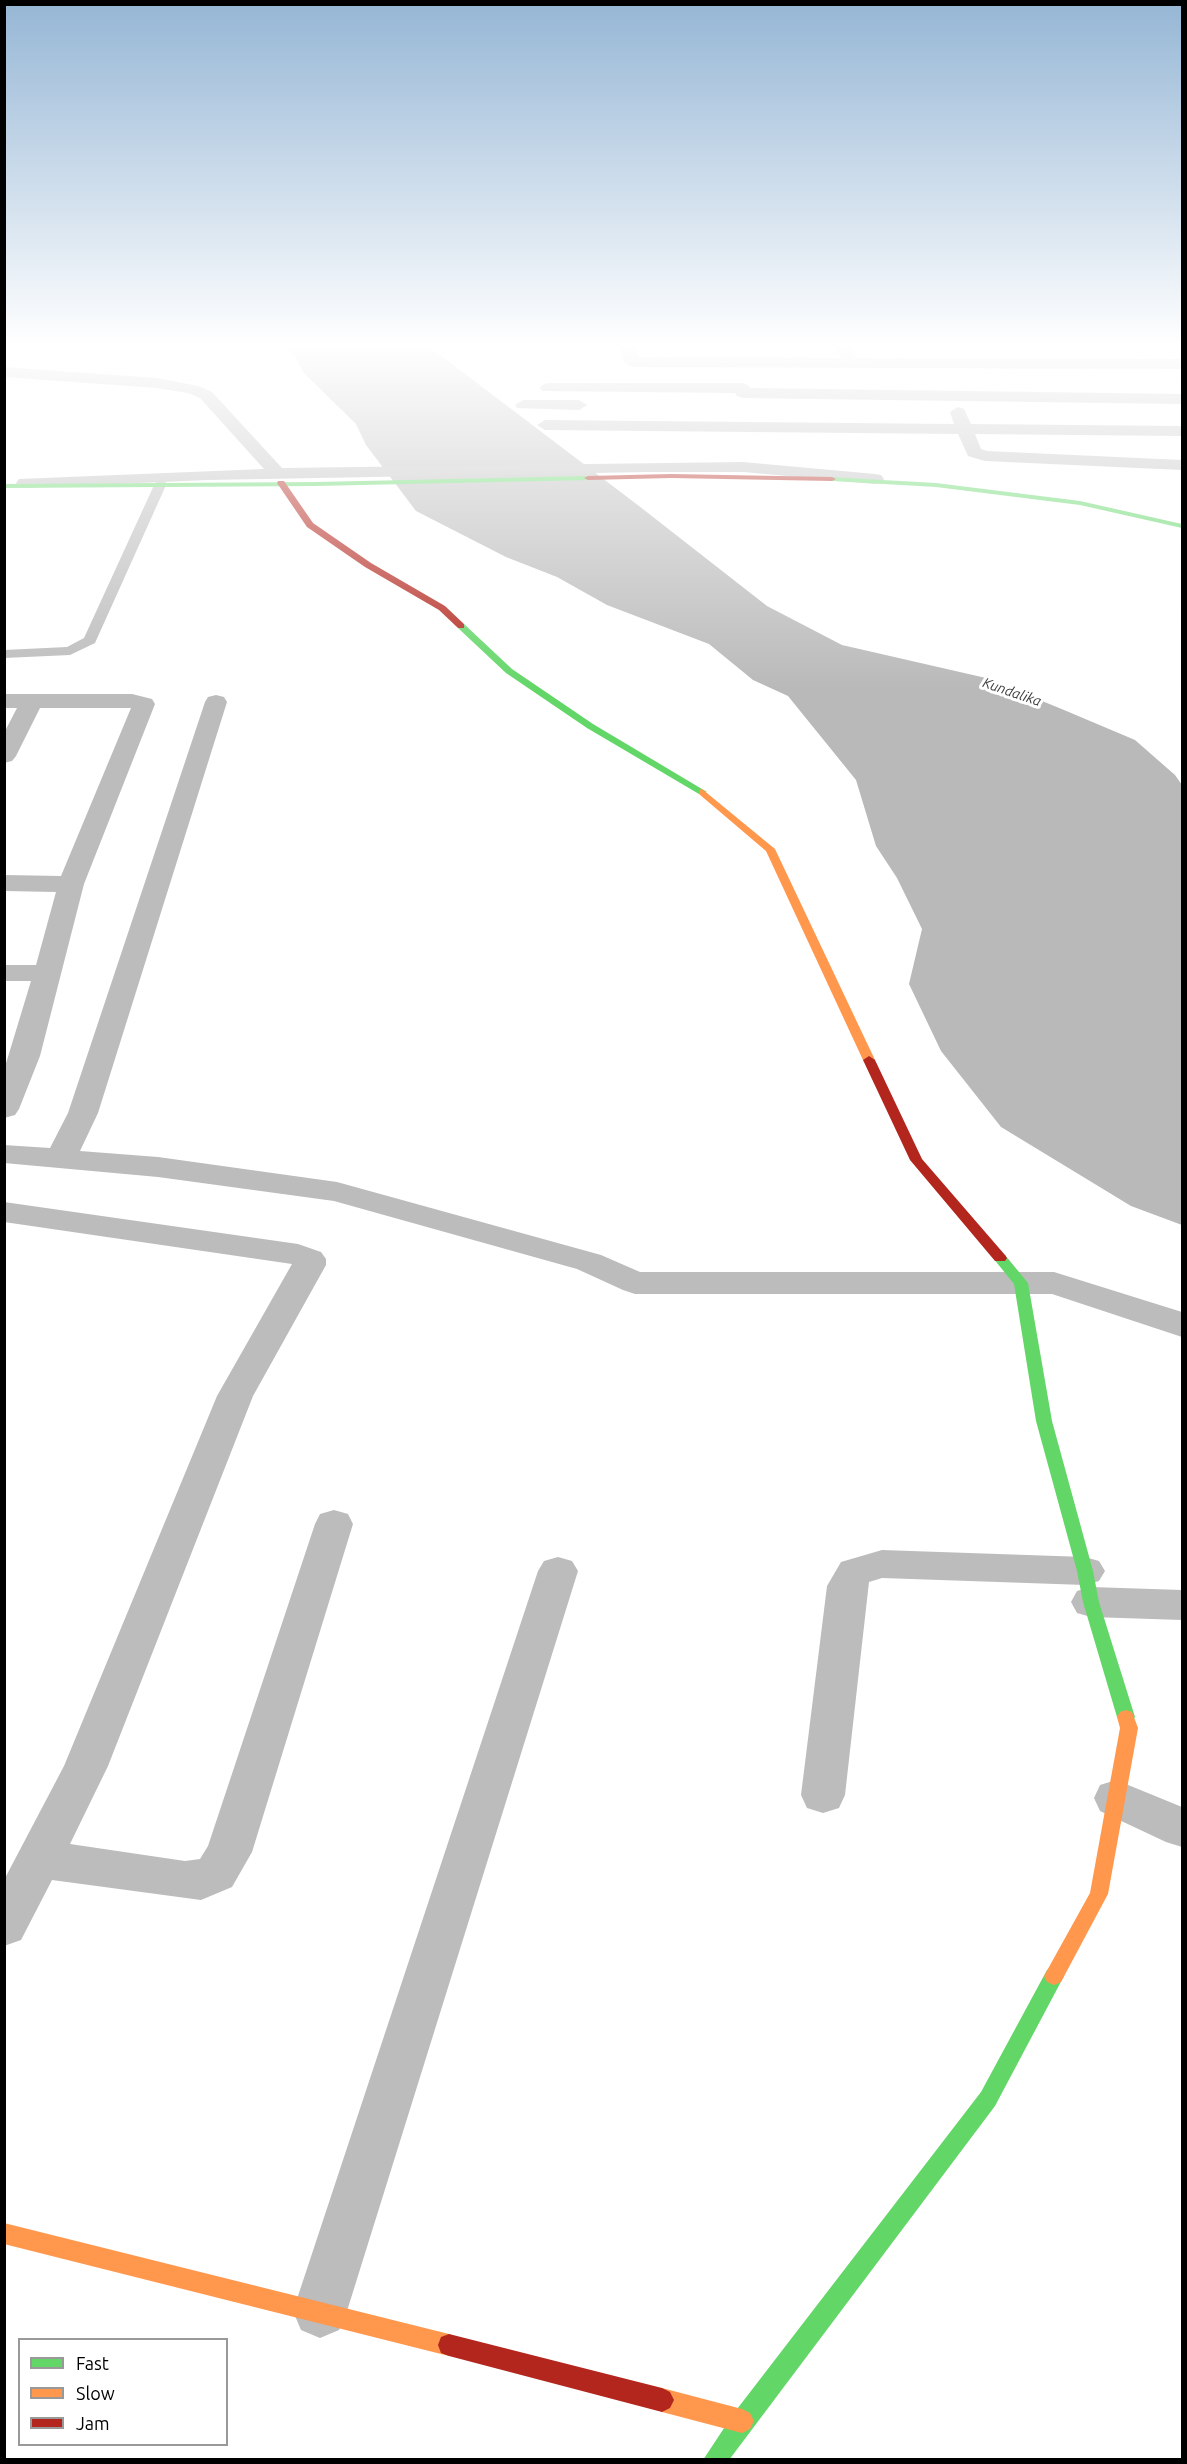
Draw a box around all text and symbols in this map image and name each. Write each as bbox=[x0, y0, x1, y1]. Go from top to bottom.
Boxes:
water label: Kundalika bbox=[981, 674, 1043, 710]
legend bbox=[18, 2338, 228, 2446]
text: Fast bbox=[76, 2353, 109, 2373]
text: Slow bbox=[76, 2383, 115, 2403]
text: Jam bbox=[76, 2413, 110, 2433]

